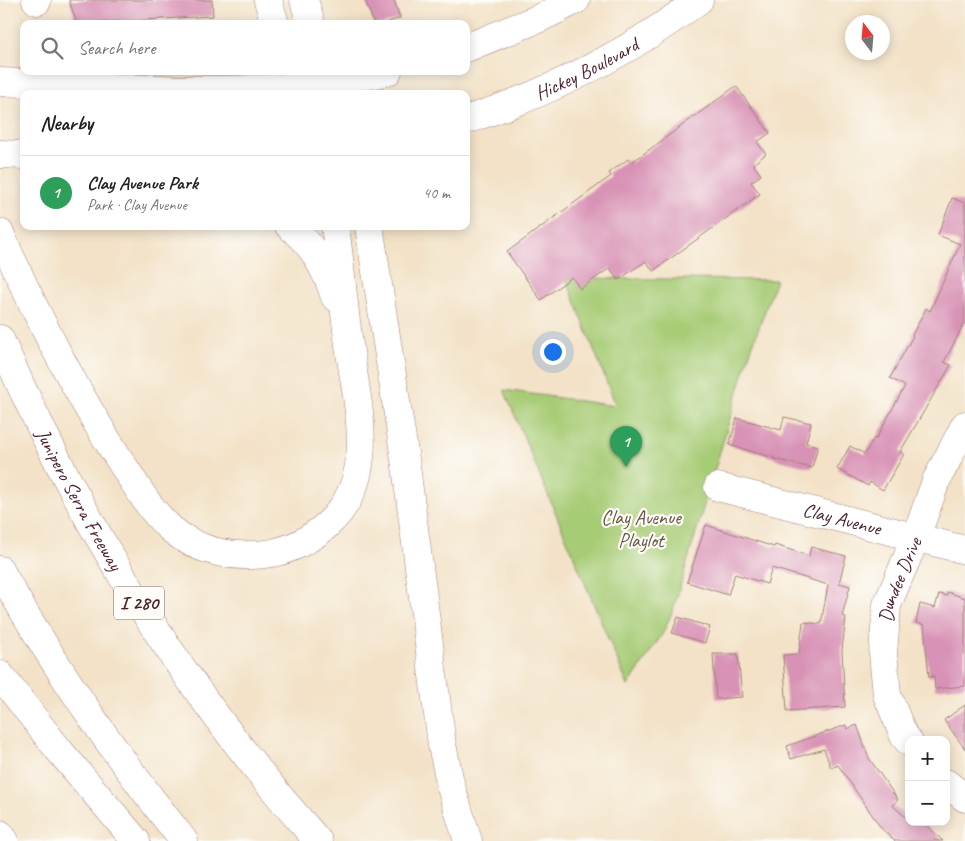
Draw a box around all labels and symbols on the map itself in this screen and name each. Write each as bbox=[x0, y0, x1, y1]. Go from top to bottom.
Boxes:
north arrow bbox=[845, 15, 890, 60]
street label: Hickey Boulevard bbox=[531, 30, 645, 105]
your location bbox=[540, 339, 566, 365]
street label: Junipero Serra Freeway bbox=[30, 424, 129, 576]
pin: 1 bbox=[610, 426, 642, 467]
street label: Clay Avenue bbox=[800, 497, 885, 541]
park label: Clay Avenue Playlot bbox=[601, 505, 682, 553]
street label: Dundee Drive bbox=[873, 532, 927, 623]
road number: I 280 bbox=[114, 586, 164, 620]

